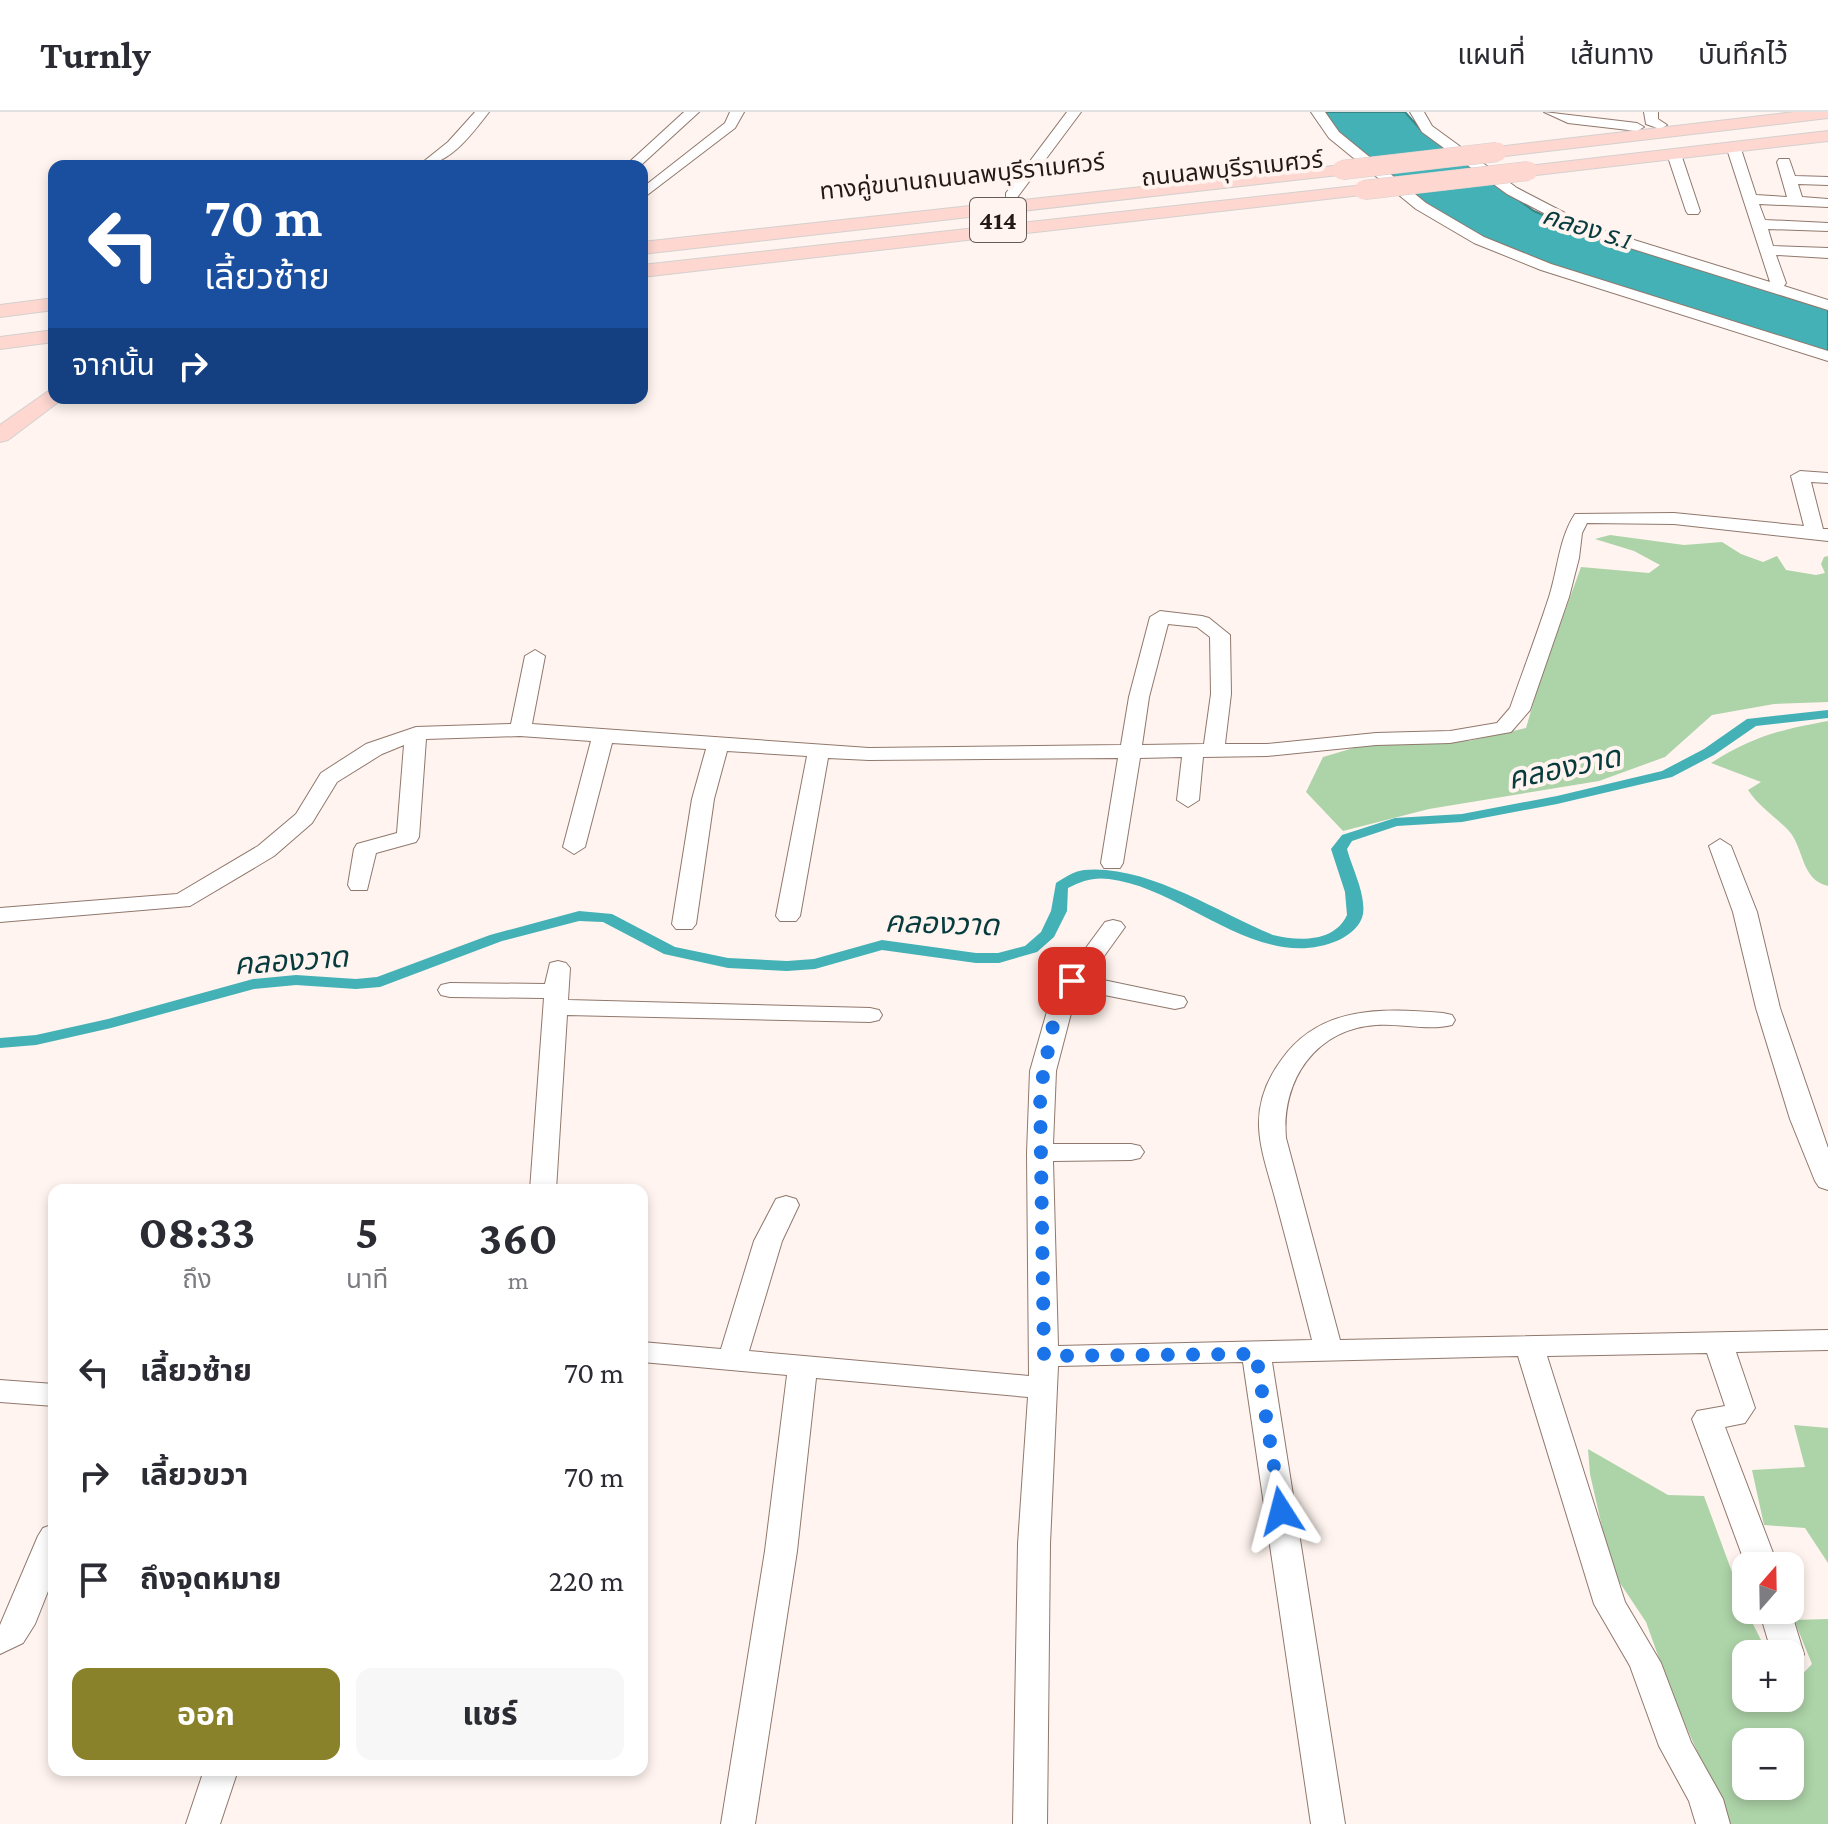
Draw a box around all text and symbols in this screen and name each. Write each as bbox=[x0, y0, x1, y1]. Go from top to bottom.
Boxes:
text: Turnly bbox=[40, 34, 151, 76]
text: แผนที่ bbox=[1457, 39, 1525, 70]
text: เส้นทาง bbox=[1569, 39, 1654, 70]
text: บันทึกไว้ bbox=[1698, 39, 1788, 70]
street label: ถนนลพบุรีราเมศวร์ bbox=[1140, 145, 1325, 193]
street label: ทางคู่ขนานถนนลพบุรีราเมศวร์ bbox=[818, 147, 1107, 206]
text: 70 m bbox=[204, 186, 323, 248]
icon: left bbox=[72, 192, 176, 296]
road number: 414 bbox=[970, 198, 1026, 242]
water label: คลอง ร.1 bbox=[1539, 201, 1635, 255]
text: เลี้ยวซ้าย bbox=[204, 257, 330, 297]
icon: right bbox=[171, 344, 215, 388]
text: จากนั้น bbox=[72, 348, 155, 381]
water label: คลองวาด bbox=[1505, 739, 1625, 795]
water label: คลองวาด bbox=[884, 905, 1001, 942]
water label: คลองวาด bbox=[233, 939, 351, 980]
pin bbox=[1038, 947, 1106, 1015]
icon: arrive bbox=[1050, 959, 1094, 1003]
text: 08:33 bbox=[138, 1205, 256, 1258]
text: 5 bbox=[355, 1205, 379, 1258]
text: 360 bbox=[479, 1211, 558, 1264]
text: ถึง bbox=[182, 1265, 212, 1294]
text: นาที bbox=[346, 1265, 388, 1294]
text: m bbox=[508, 1266, 529, 1295]
icon: left bbox=[72, 1350, 116, 1394]
text: เลี้ยวซ้าย bbox=[140, 1354, 252, 1387]
text: 70 m bbox=[564, 1356, 624, 1389]
icon: right bbox=[72, 1454, 116, 1498]
text: เลี้ยวขวา bbox=[140, 1458, 248, 1491]
text: 70 m bbox=[564, 1460, 624, 1493]
position arrow bbox=[1239, 1469, 1323, 1553]
north arrow bbox=[1732, 1552, 1804, 1624]
map controls bbox=[1732, 1552, 1804, 1800]
icon: arrive bbox=[72, 1558, 116, 1602]
text: ถึงจุดหมาย bbox=[140, 1562, 281, 1595]
text: 220 m bbox=[549, 1564, 624, 1597]
button: + bbox=[1732, 1640, 1804, 1712]
button: ออก bbox=[72, 1668, 340, 1760]
button: แชร์ bbox=[356, 1668, 624, 1760]
button: − bbox=[1732, 1728, 1804, 1800]

